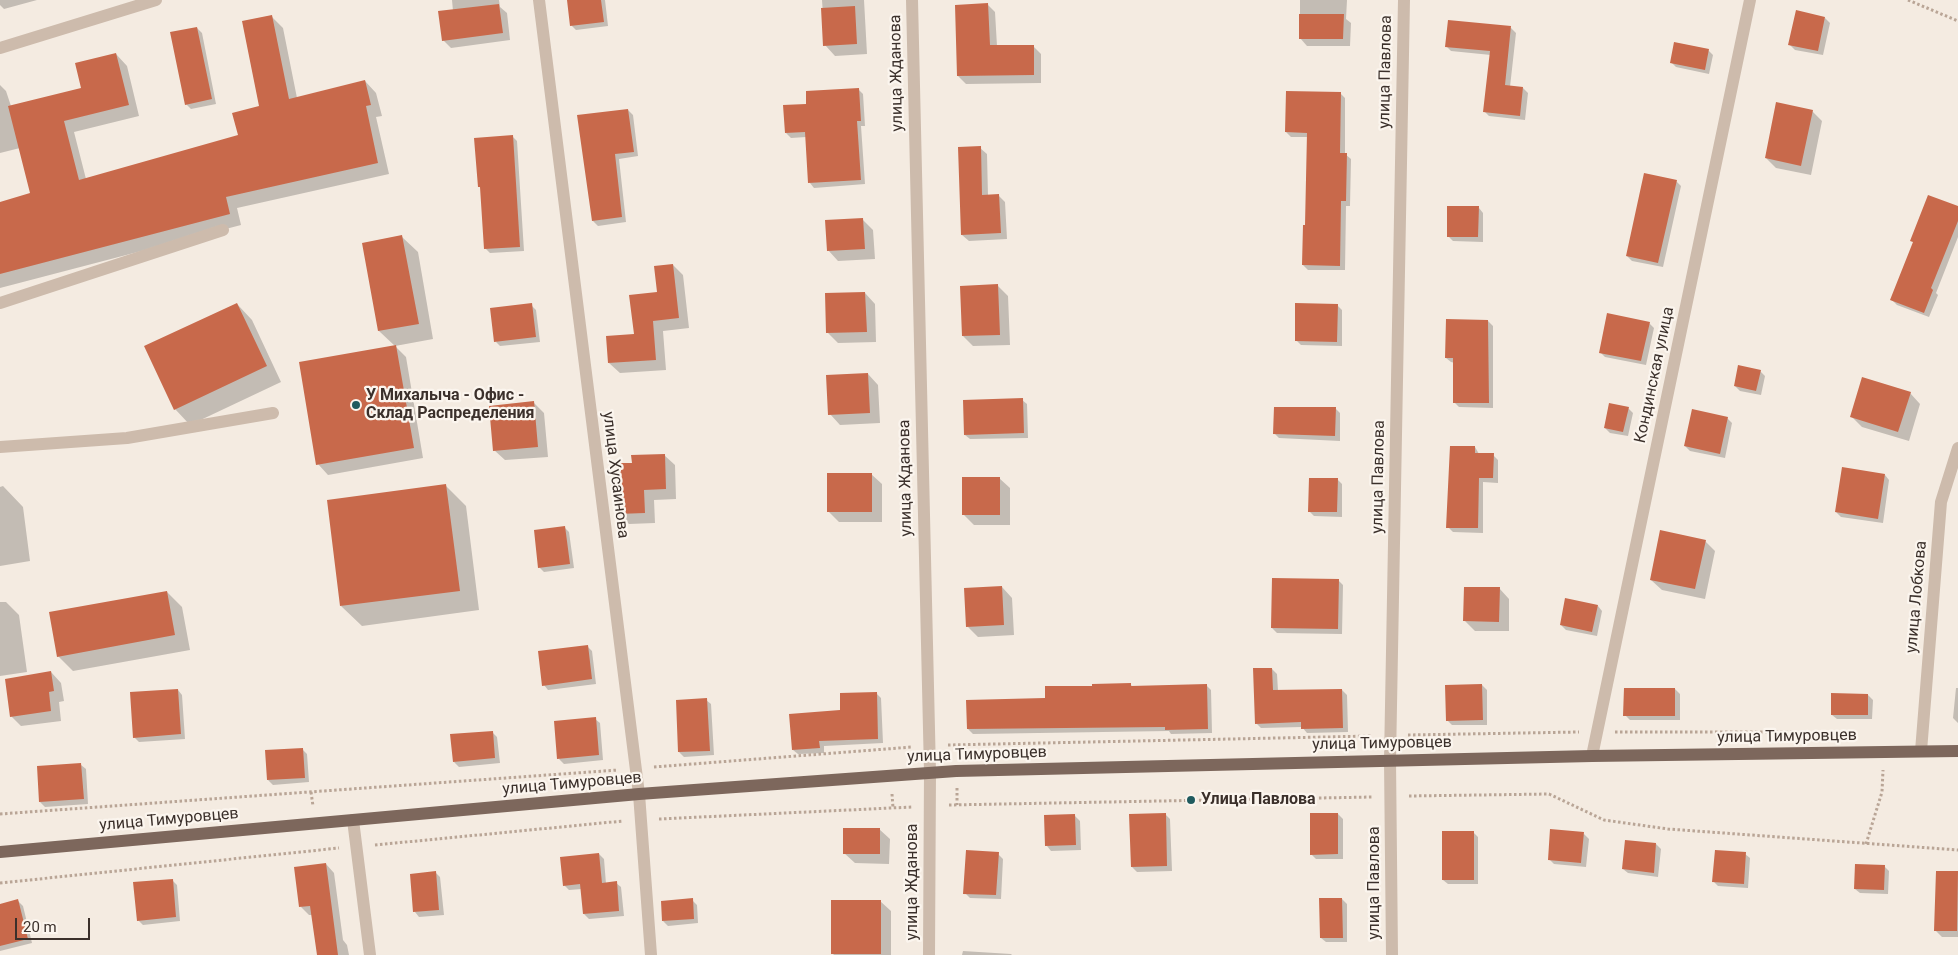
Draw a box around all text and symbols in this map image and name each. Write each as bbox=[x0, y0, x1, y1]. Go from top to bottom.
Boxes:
street label: улица Жданова bbox=[886, 14, 908, 132]
street label: улица Павлова bbox=[1375, 15, 1397, 129]
street label: Кондинская улица bbox=[1631, 305, 1679, 445]
place label: У Михалыча - Офис - Склад Распределения bbox=[366, 386, 535, 424]
marker: У Михалыча - Офис - Склад Распределения bbox=[350, 399, 362, 411]
street label: улица Хусаинова bbox=[598, 410, 632, 540]
street label: улица Жданова bbox=[895, 419, 917, 537]
street label: улица Павлова bbox=[1368, 420, 1390, 534]
street label: улица Лобкова bbox=[1903, 540, 1931, 654]
street label: улица Тимуровцев bbox=[1717, 726, 1857, 748]
street label: улица Тимуровцев bbox=[1312, 733, 1452, 755]
street label: улица Тимуровцев bbox=[907, 743, 1047, 767]
street label: улица Тимуровцев bbox=[502, 768, 642, 800]
place label: Улица Павлова bbox=[1201, 790, 1316, 810]
marker: Улица Павлова bbox=[1185, 794, 1197, 806]
street label: улица Тимуровцев bbox=[99, 804, 239, 836]
street label: улица Жданова bbox=[903, 824, 923, 940]
street label: улица Павлова bbox=[1365, 826, 1385, 940]
scale bar bbox=[18, 908, 92, 940]
text: 20 m bbox=[23, 918, 57, 936]

